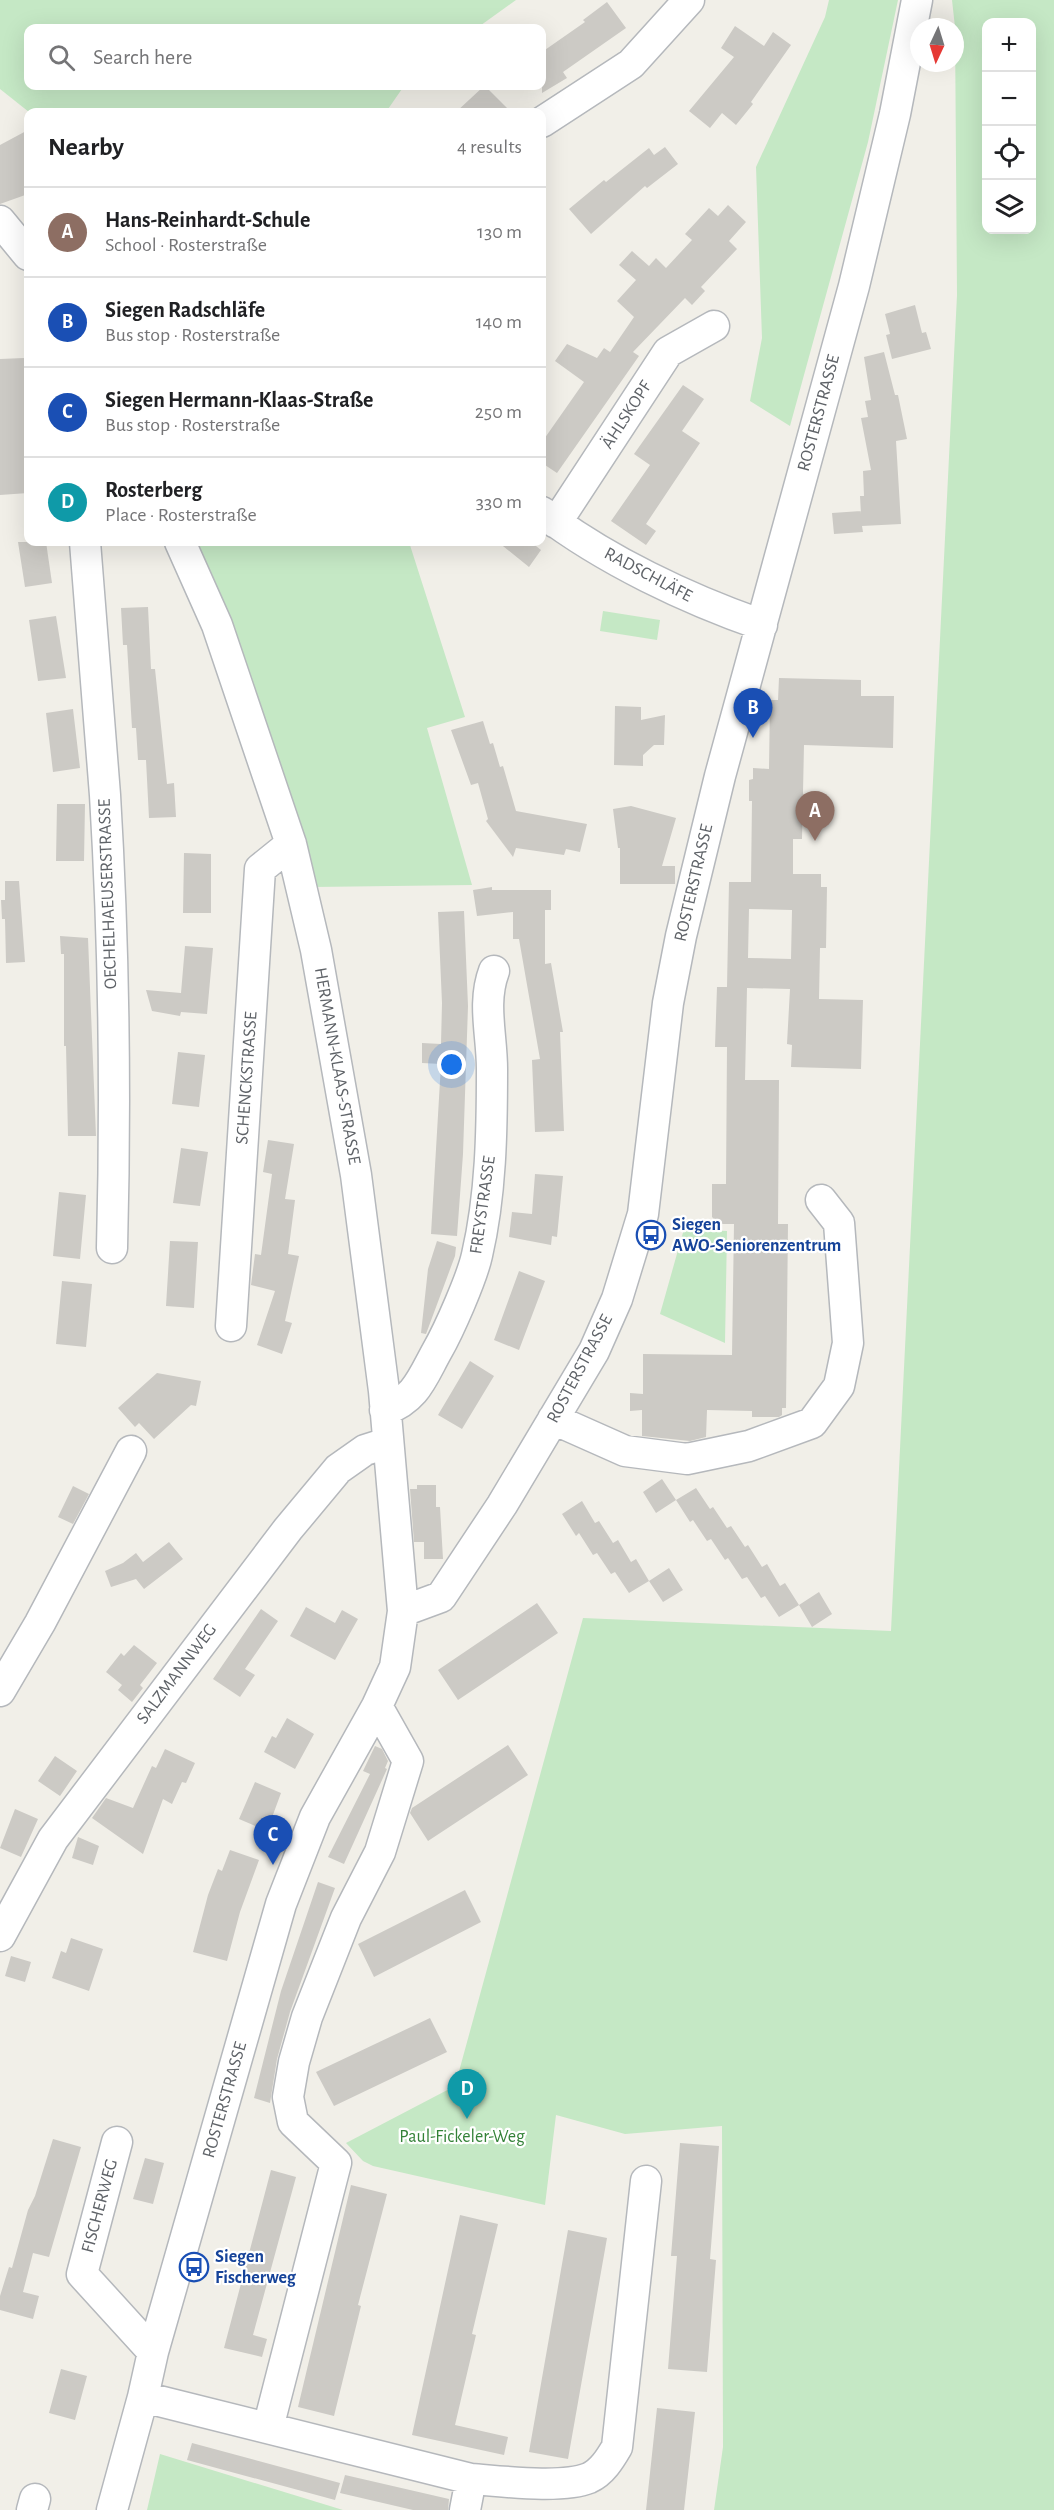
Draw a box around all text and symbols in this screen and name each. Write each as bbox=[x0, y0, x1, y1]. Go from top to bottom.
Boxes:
north arrow bbox=[910, 18, 964, 72]
map controls bbox=[982, 18, 1036, 234]
button: + bbox=[982, 18, 1036, 72]
search box bbox=[24, 24, 546, 90]
icon: search bbox=[45, 41, 78, 74]
text: Search here bbox=[93, 46, 192, 68]
button: − bbox=[982, 72, 1036, 126]
button: locate bbox=[982, 126, 1036, 180]
text: Nearby bbox=[48, 134, 124, 160]
text: 4 results bbox=[457, 137, 522, 157]
button: layers bbox=[982, 180, 1036, 234]
text: Hans-Reinhardt-Schule bbox=[105, 209, 310, 231]
text: A bbox=[62, 222, 74, 242]
text: 130 m bbox=[477, 222, 522, 242]
text: School · Rosterstraße bbox=[105, 235, 267, 255]
text: Siegen Radschläfe bbox=[105, 299, 265, 321]
text: B bbox=[62, 312, 73, 332]
text: 140 m bbox=[476, 312, 522, 332]
text: Bus stop · Rosterstraße bbox=[105, 325, 280, 345]
street label: ROSTERSTRASSE bbox=[795, 352, 843, 473]
street label: ÄHLSKOPF bbox=[597, 377, 656, 452]
text: Siegen Hermann-Klaas-Straße bbox=[105, 389, 373, 411]
text: C bbox=[62, 402, 73, 422]
text: 250 m bbox=[475, 402, 522, 422]
text: Bus stop · Rosterstraße bbox=[105, 415, 280, 435]
text: Rosterberg bbox=[105, 479, 202, 501]
text: D bbox=[61, 492, 74, 512]
text: 330 m bbox=[476, 492, 522, 512]
text: Place · Rosterstraße bbox=[105, 505, 257, 525]
street label: RADSCHLÄFE bbox=[601, 543, 696, 606]
pin: B bbox=[734, 688, 772, 738]
pin: A bbox=[796, 792, 834, 841]
street label: OECHELHAEUSERSTRASSE bbox=[96, 798, 120, 990]
street label: ROSTERSTRASSE bbox=[672, 822, 716, 944]
street label: HERMANN-KLAAS-STRASSE bbox=[311, 966, 363, 1166]
street label: SCHENCKSTRASSE bbox=[233, 1011, 261, 1145]
your location bbox=[437, 1050, 466, 1079]
street label: FREYSTRASSE bbox=[467, 1154, 499, 1255]
place label: Siegen AWO-Seniorenzentrum bbox=[672, 1216, 841, 1255]
bus stop icon: Siegen AWO-Seniorenzentrum bbox=[635, 1219, 667, 1251]
street label: ROSTERSTRASSE bbox=[544, 1312, 616, 1426]
street label: SALZMANNWEG bbox=[134, 1621, 220, 1727]
pin: C bbox=[254, 1816, 292, 1865]
street label: ROSTERSTRASSE bbox=[200, 2040, 250, 2160]
pin: D bbox=[448, 2070, 486, 2119]
park label: Paul-Fickeler-Weg bbox=[399, 2128, 525, 2146]
street label: FISCHERWEG bbox=[79, 2157, 121, 2255]
place label: Siegen Fischerweg bbox=[215, 2248, 297, 2287]
bus stop icon: Siegen Fischerweg bbox=[178, 2251, 210, 2283]

